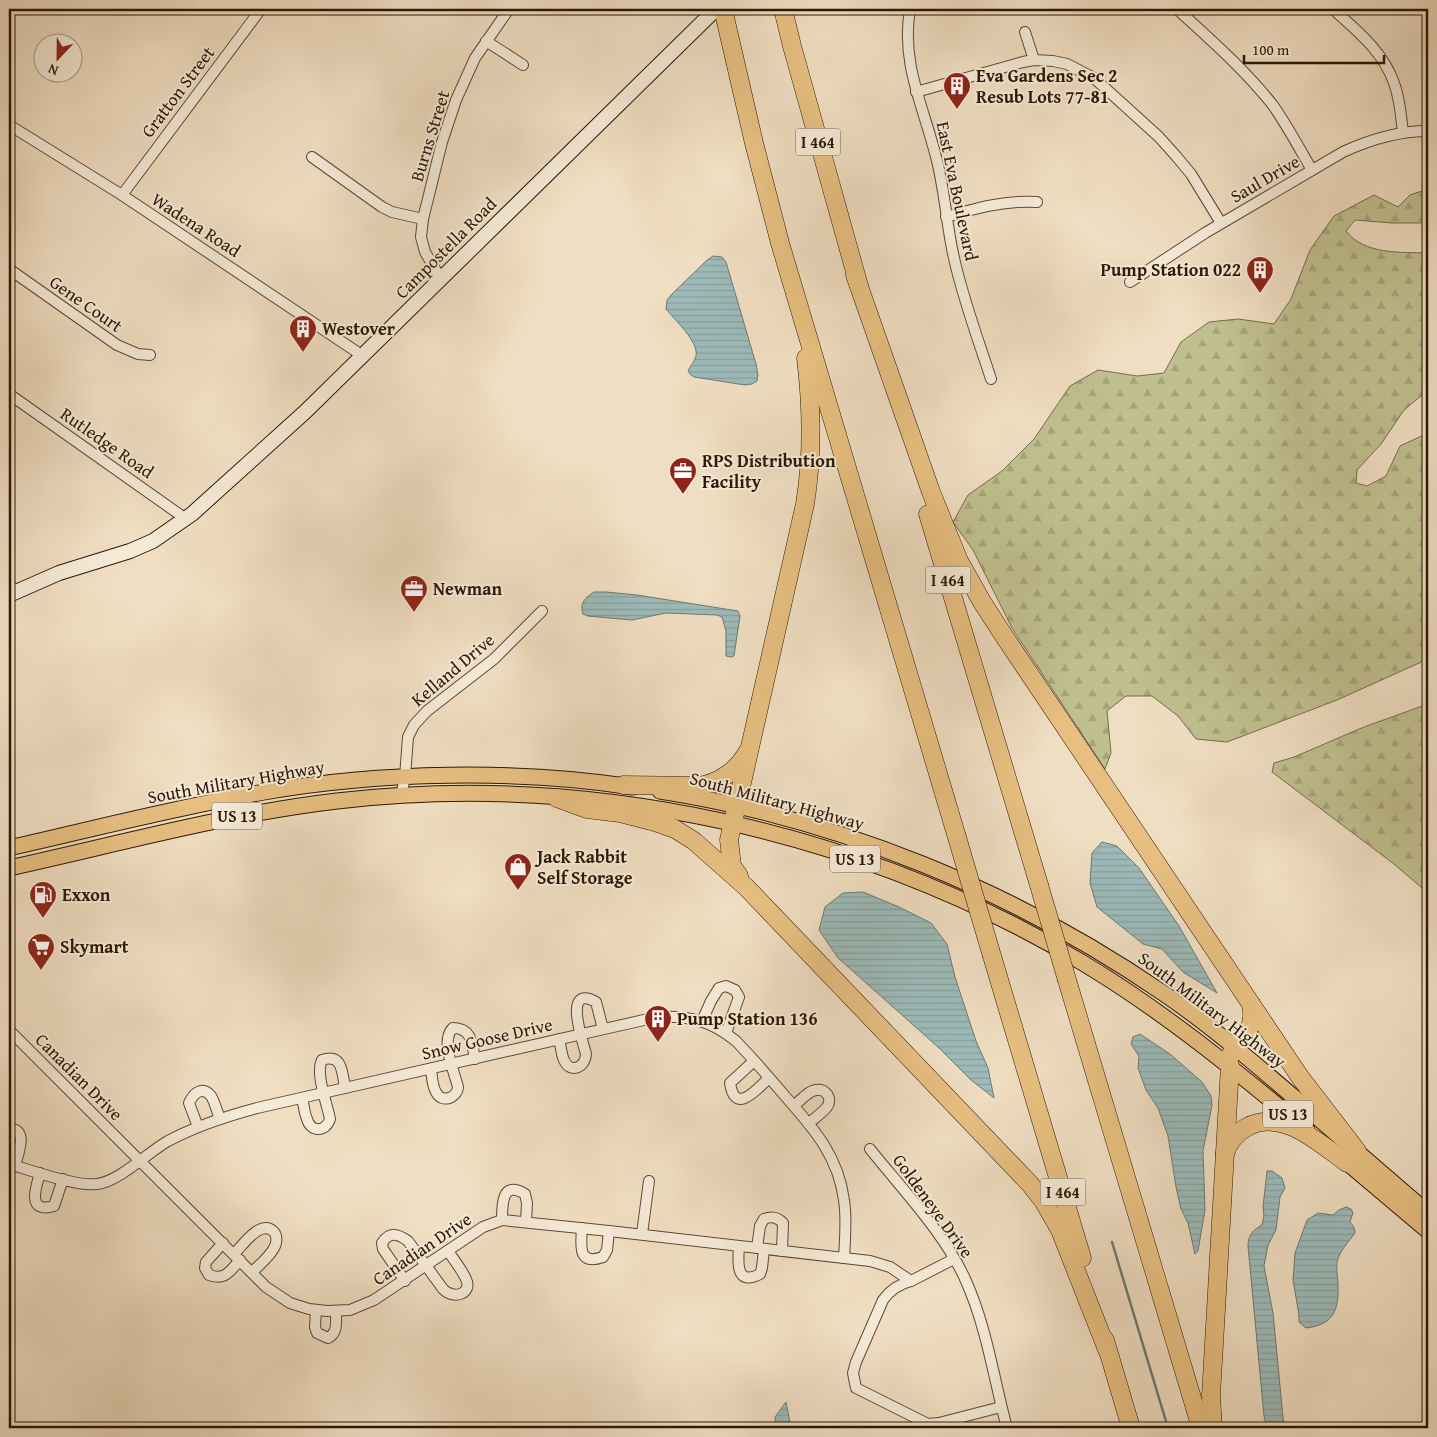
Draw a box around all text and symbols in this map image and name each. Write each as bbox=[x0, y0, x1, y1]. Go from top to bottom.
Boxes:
north arrow bbox=[32, 32, 82, 82]
scale bar bbox=[1244, 32, 1384, 64]
text: 100 m bbox=[1252, 39, 1290, 60]
street label: Gratton Street bbox=[134, 40, 221, 143]
text: N bbox=[44, 59, 61, 81]
place label: Eva Gardens Sec 2 Resub Lots 77-81 bbox=[976, 62, 1117, 110]
building icon: Eva Gardens Sec 2 Resub Lots 77-81 bbox=[942, 71, 972, 110]
street label: Burns Street bbox=[403, 86, 456, 185]
street label: East Eva Boulevard bbox=[930, 119, 986, 263]
road number: I 464 bbox=[796, 128, 840, 156]
street label: Saul Drive bbox=[1225, 148, 1305, 209]
street label: Wadena Road bbox=[146, 186, 246, 264]
street label: Campostella Road bbox=[389, 190, 503, 305]
building icon: Pump Station 022 bbox=[1245, 255, 1275, 294]
place label: Pump Station 022 bbox=[1101, 256, 1241, 283]
street label: Gene Court bbox=[44, 268, 129, 339]
building icon: Westover bbox=[288, 314, 318, 353]
place label: Westover bbox=[322, 315, 396, 342]
street label: Rutledge Road bbox=[55, 400, 160, 485]
place label: RPS Distribution Facility bbox=[702, 447, 836, 495]
office icon: RPS Distribution Facility bbox=[668, 456, 698, 495]
road number: I 464 bbox=[926, 566, 970, 594]
office icon: Newman bbox=[399, 574, 429, 613]
place label: Newman bbox=[433, 575, 503, 602]
street label: Kelland Drive bbox=[405, 627, 500, 713]
street label: South Military Highway bbox=[145, 753, 327, 810]
street label: South Military Highway bbox=[687, 764, 867, 837]
road number: US 13 bbox=[212, 802, 262, 829]
place label: Jack Rabbit Self Storage bbox=[534, 843, 633, 891]
road number: US 13 bbox=[830, 846, 880, 872]
shop icon: Jack Rabbit Self Storage bbox=[503, 852, 533, 891]
fuel station icon: Exxon bbox=[28, 880, 58, 919]
place label: Exxon bbox=[62, 881, 111, 908]
supermarket icon: Skymart bbox=[26, 932, 56, 971]
place label: Skymart bbox=[60, 933, 129, 960]
street label: South Military Highway bbox=[1133, 945, 1292, 1074]
building icon: Pump Station 136 bbox=[643, 1004, 673, 1043]
place label: Pump Station 136 bbox=[677, 1005, 817, 1032]
street label: Snow Goose Drive bbox=[419, 1010, 555, 1067]
street label: Canadian Drive bbox=[29, 1027, 129, 1127]
road number: US 13 bbox=[1263, 1100, 1313, 1128]
street label: Goldeneye Drive bbox=[886, 1148, 980, 1263]
road number: I 464 bbox=[1040, 1178, 1086, 1206]
street label: Canadian Drive bbox=[367, 1205, 477, 1292]

